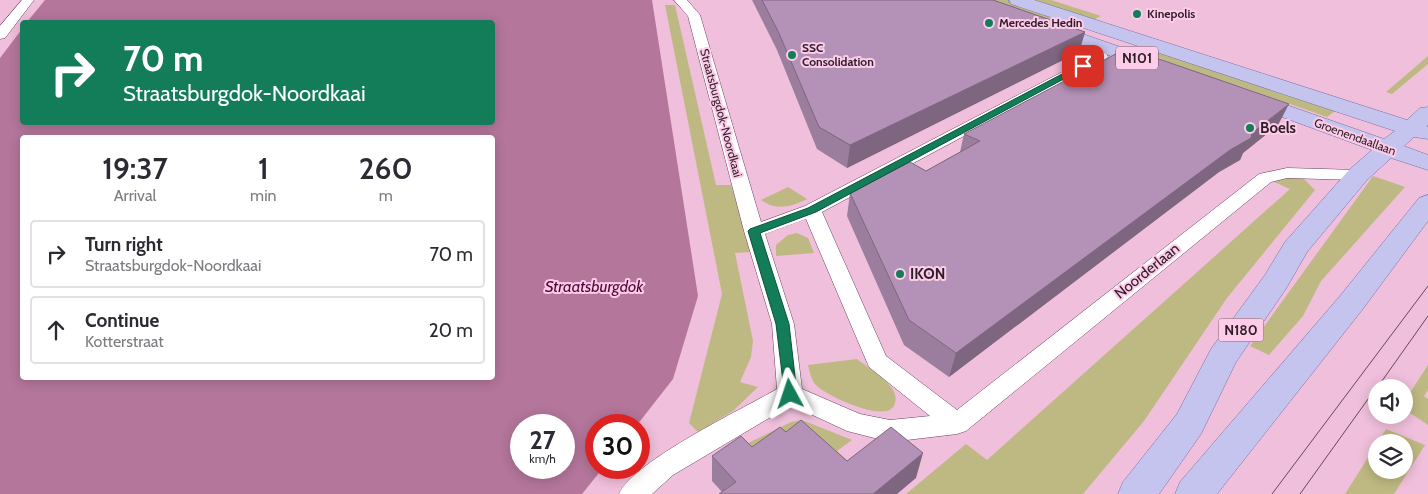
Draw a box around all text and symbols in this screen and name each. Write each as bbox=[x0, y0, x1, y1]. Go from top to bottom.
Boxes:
place label: Kinepolis bbox=[1147, 6, 1195, 21]
marker: Kinepolis bbox=[1131, 8, 1143, 20]
place label: Mercedes Hedin bbox=[999, 15, 1082, 30]
marker: Mercedes Hedin bbox=[983, 17, 995, 29]
text: 70 m bbox=[123, 37, 204, 80]
icon: right bbox=[40, 40, 105, 105]
place label: SSC Consolidation bbox=[802, 40, 874, 69]
pin bbox=[1062, 45, 1104, 87]
road number: N101 bbox=[1116, 46, 1158, 70]
street label: Straatsburgdok-Noordkaai bbox=[697, 47, 746, 179]
marker: SSC Consolidation bbox=[786, 49, 798, 61]
icon: arrive bbox=[1069, 52, 1097, 80]
text: Straatsburgdok-Noordkaai bbox=[123, 80, 366, 107]
street label: Groenendaallaan bbox=[1312, 115, 1398, 158]
place label: Boels bbox=[1260, 119, 1296, 137]
marker: Boels bbox=[1244, 122, 1256, 134]
text: 19:37 bbox=[102, 150, 168, 187]
text: 1 bbox=[258, 150, 269, 187]
text: 260 bbox=[359, 150, 413, 187]
text: Arrival bbox=[114, 186, 156, 205]
text: min bbox=[250, 186, 276, 205]
text: m bbox=[379, 186, 393, 205]
text: Turn right bbox=[85, 233, 163, 256]
street label: Noorderlaan bbox=[1111, 239, 1183, 303]
icon: right bbox=[42, 240, 70, 268]
text: 70 m bbox=[429, 243, 473, 266]
text: Straatsburgdok-Noordkaai bbox=[85, 256, 261, 275]
place label: IKON bbox=[910, 265, 945, 283]
marker: IKON bbox=[894, 268, 906, 280]
water label: Straatsburgdok bbox=[545, 277, 644, 296]
text: Continue bbox=[85, 309, 159, 332]
icon: ahead bbox=[42, 316, 70, 344]
road number: N180 bbox=[1218, 318, 1264, 342]
text: 20 m bbox=[429, 319, 473, 342]
text: Kotterstraat bbox=[85, 332, 164, 351]
position arrow bbox=[763, 367, 815, 419]
map controls bbox=[1368, 379, 1413, 479]
button: sound bbox=[1368, 379, 1413, 424]
speed limit sign: 30 bbox=[585, 414, 650, 479]
text: 27 bbox=[530, 425, 555, 455]
button: layers bbox=[1368, 434, 1413, 479]
text: km/h bbox=[529, 451, 556, 466]

